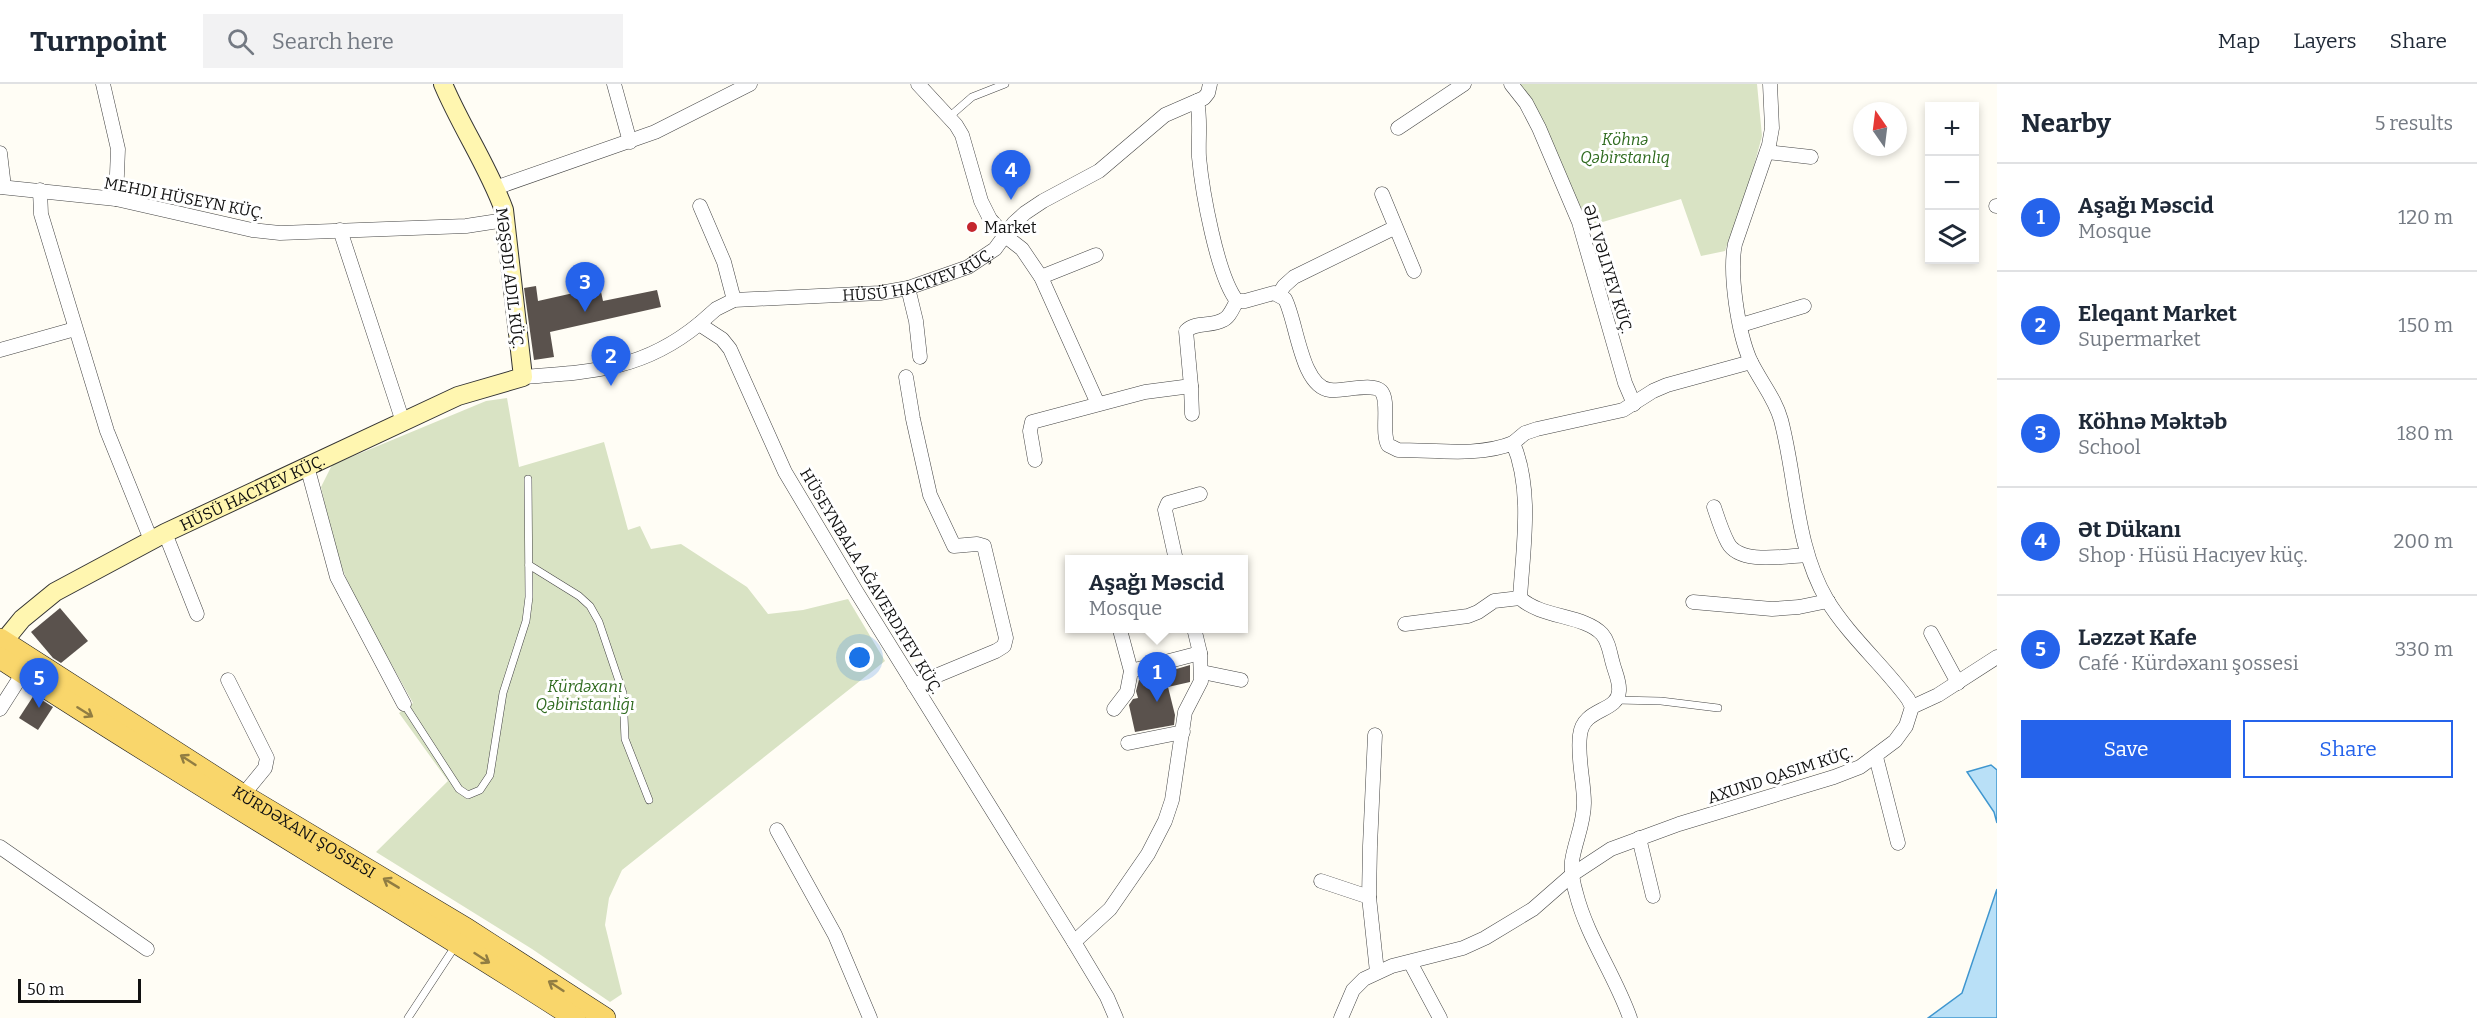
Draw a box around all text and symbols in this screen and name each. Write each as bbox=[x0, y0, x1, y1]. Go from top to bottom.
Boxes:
search box bbox=[203, 14, 623, 68]
text: Turnpoint bbox=[30, 25, 167, 58]
icon: search bbox=[224, 25, 257, 58]
text: Search here bbox=[272, 28, 394, 55]
text: Map bbox=[2218, 28, 2260, 54]
text: Layers bbox=[2293, 28, 2357, 54]
text: Share bbox=[2390, 28, 2447, 54]
north arrow bbox=[1853, 102, 1907, 156]
map controls bbox=[1925, 102, 1979, 264]
button: + bbox=[1925, 102, 1979, 156]
text: Nearby bbox=[2021, 108, 2111, 139]
text: 5 results bbox=[2375, 111, 2453, 135]
park label: Köhnə Qəbirstanlıq bbox=[1580, 130, 1670, 167]
pin: 4 bbox=[992, 150, 1030, 200]
button: − bbox=[1925, 156, 1979, 210]
street label: MEHDI HÜSEYN KÜÇ. bbox=[102, 173, 266, 223]
text: Aşağı Məscid bbox=[2078, 192, 2214, 219]
street label: ƏLI VƏLIYEV KÜÇ. bbox=[1579, 202, 1637, 336]
text: 1 bbox=[2036, 205, 2045, 229]
text: 120 m bbox=[2398, 205, 2453, 229]
street label: MƏŞƏDI ADIL KÜÇ. bbox=[492, 206, 528, 350]
button: layers bbox=[1925, 210, 1979, 264]
place label: Market bbox=[984, 218, 1037, 237]
text: Mosque bbox=[2078, 219, 2151, 243]
marker: Market bbox=[965, 220, 979, 234]
street label: HÜSÜ HACIYEV KÜÇ. bbox=[842, 244, 996, 304]
pin: 3 bbox=[566, 262, 604, 312]
text: Eleqant Market bbox=[2078, 300, 2237, 327]
text: 2 bbox=[2035, 313, 2046, 337]
text: 150 m bbox=[2398, 313, 2453, 337]
text: Supermarket bbox=[2078, 327, 2201, 351]
pin: 2 bbox=[592, 336, 630, 386]
text: Köhnə Məktəb bbox=[2078, 408, 2227, 435]
text: 3 bbox=[2035, 421, 2046, 445]
text: 180 m bbox=[2397, 421, 2453, 445]
text: School bbox=[2078, 435, 2141, 459]
street label: HÜSÜ HACIYEV KÜÇ. bbox=[177, 450, 328, 534]
street label: HÜSEYNBALA AĞAVERDIYEV KÜÇ. bbox=[796, 464, 947, 697]
text: Ət Dükanı bbox=[2078, 516, 2181, 543]
text: 4 bbox=[2034, 529, 2047, 553]
text: 200 m bbox=[2393, 529, 2453, 553]
text: Shop · Hüsü Hacıyev küç. bbox=[2078, 543, 2308, 567]
popup bbox=[1065, 555, 1248, 633]
text: Aşağı Məscid bbox=[1089, 569, 1224, 596]
text: Mosque bbox=[1089, 596, 1162, 620]
text: Ləzzət Kafe bbox=[2078, 624, 2197, 651]
text: 5 bbox=[2035, 637, 2046, 661]
text: 330 m bbox=[2395, 637, 2453, 661]
your location bbox=[845, 643, 874, 672]
text: Café · Kürdəxanı şossesi bbox=[2078, 651, 2299, 675]
pin: 1 bbox=[1138, 652, 1176, 702]
pin: 5 bbox=[20, 658, 58, 708]
park label: Kürdəxanı Qəbiristanlığı bbox=[535, 677, 635, 714]
one-way arrow bbox=[76, 705, 93, 718]
button: Save bbox=[2021, 720, 2231, 778]
button: Share bbox=[2243, 720, 2453, 778]
street label: AXUND QASIM KÜÇ. bbox=[1705, 743, 1855, 807]
one-way arrow bbox=[180, 753, 197, 766]
street label: KÜRDƏXANI ŞOSSESI bbox=[229, 781, 379, 882]
one-way arrow bbox=[383, 877, 400, 889]
one-way arrow bbox=[474, 952, 491, 965]
scale bar bbox=[18, 976, 141, 1004]
text: 50 m bbox=[27, 980, 64, 999]
one-way arrow bbox=[548, 980, 565, 992]

